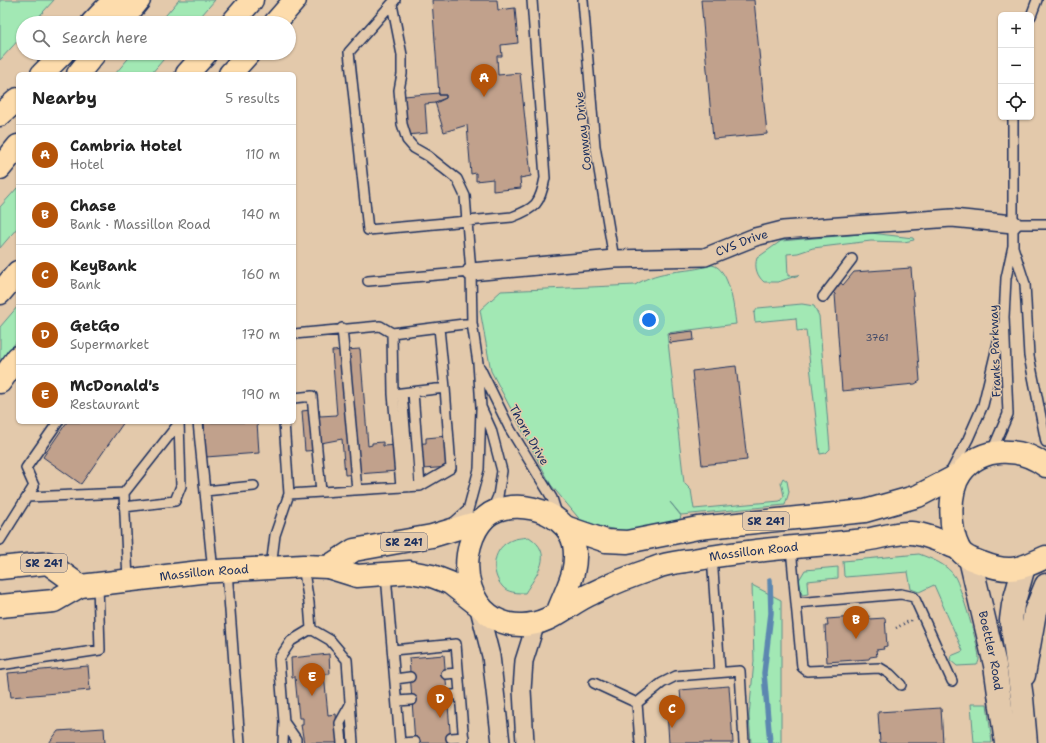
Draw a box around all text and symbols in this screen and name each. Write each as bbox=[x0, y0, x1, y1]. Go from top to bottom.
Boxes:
map controls bbox=[998, 12, 1034, 120]
button: + bbox=[998, 12, 1034, 48]
search box bbox=[16, 16, 296, 60]
icon: search bbox=[30, 27, 52, 49]
text: Search here bbox=[62, 28, 148, 48]
button: − bbox=[998, 48, 1034, 84]
pin: A bbox=[471, 64, 497, 97]
button: locate bbox=[998, 84, 1034, 120]
text: Nearby bbox=[32, 87, 97, 109]
text: 5 results bbox=[225, 90, 280, 107]
street label: Conway Drive bbox=[571, 90, 595, 171]
text: Cambria Hotel bbox=[70, 136, 182, 156]
text: A bbox=[40, 146, 50, 163]
text: 110 m bbox=[245, 146, 280, 163]
text: Hotel bbox=[70, 156, 104, 173]
text: Chase bbox=[70, 196, 116, 216]
text: B bbox=[41, 206, 49, 223]
text: 140 m bbox=[241, 206, 280, 223]
text: Bank · Massillon Road bbox=[70, 216, 210, 233]
street label: CVS Drive bbox=[713, 226, 770, 260]
text: KeyBank bbox=[70, 256, 137, 276]
text: C bbox=[41, 266, 49, 283]
text: 160 m bbox=[242, 266, 280, 283]
text: Bank bbox=[70, 276, 101, 293]
street label: Franks Parkway bbox=[985, 304, 1005, 398]
your location bbox=[639, 310, 659, 330]
text: GetGo bbox=[70, 316, 120, 336]
text: D bbox=[40, 326, 50, 343]
text: 170 m bbox=[242, 326, 280, 343]
house number: 3761 bbox=[865, 331, 889, 344]
text: Supermarket bbox=[70, 336, 149, 353]
text: McDonald's bbox=[70, 376, 160, 396]
text: E bbox=[41, 386, 49, 403]
text: 190 m bbox=[241, 386, 280, 403]
text: Restaurant bbox=[70, 396, 140, 413]
street label: Thorn Drive bbox=[505, 402, 553, 468]
road number: SR 241 bbox=[743, 512, 789, 530]
road number: SR 241 bbox=[381, 533, 427, 551]
street label: Massillon Road bbox=[708, 539, 799, 565]
road number: SR 241 bbox=[21, 554, 67, 572]
street label: Massillon Road bbox=[159, 561, 249, 585]
pin: B bbox=[843, 606, 869, 639]
street label: Boettler Road bbox=[974, 609, 1007, 692]
pin: E bbox=[299, 663, 325, 696]
pin: D bbox=[427, 685, 453, 718]
pin: C bbox=[659, 695, 685, 728]

